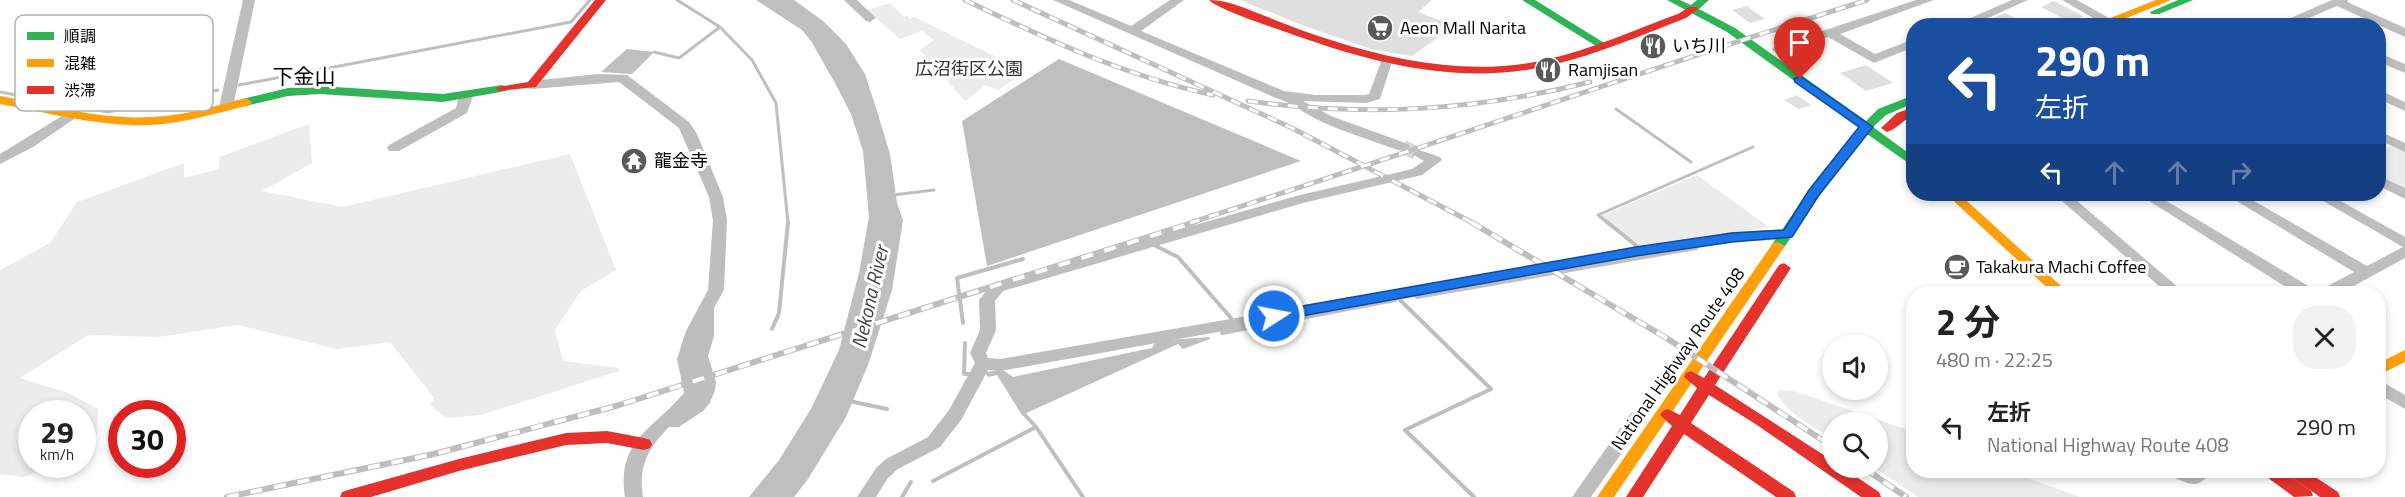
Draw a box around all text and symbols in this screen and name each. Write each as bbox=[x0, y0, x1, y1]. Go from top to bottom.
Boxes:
supermarket icon: Aeon Mall Narita bbox=[1365, 13, 1395, 43]
place label: Aeon Mall Narita bbox=[1400, 14, 1526, 41]
legend bbox=[15, 15, 213, 111]
pin bbox=[1774, 17, 1825, 79]
text: 順調 bbox=[64, 24, 96, 48]
icon: arrive bbox=[1783, 26, 1816, 59]
text: 290 m bbox=[2035, 28, 2150, 92]
restaurant icon: いち川 bbox=[1638, 31, 1668, 61]
place label: いち川 bbox=[1672, 32, 1726, 59]
icon: left bbox=[1936, 42, 2014, 120]
text: 混雑 bbox=[64, 51, 96, 75]
park label: 広沼街区公園 bbox=[915, 55, 1023, 82]
restaurant icon: Ramjisan bbox=[1533, 55, 1563, 85]
place label: Ramjisan bbox=[1568, 56, 1638, 83]
district label: 下金山 bbox=[273, 60, 336, 92]
text: 渋滞 bbox=[64, 78, 96, 102]
text: 左折 bbox=[2035, 86, 2089, 127]
temple icon: 龍金寺 bbox=[619, 146, 649, 176]
place label: 龍金寺 bbox=[654, 147, 708, 174]
icon: left bbox=[2035, 156, 2068, 189]
icon: ahead bbox=[2098, 156, 2131, 189]
icon: ahead bbox=[2161, 156, 2194, 189]
icon: right bbox=[2224, 156, 2257, 189]
water label: Nekona River bbox=[843, 240, 897, 351]
cafe icon: Takakura Machi Coffee bbox=[1942, 252, 1972, 282]
place label: Takakura Machi Coffee bbox=[1976, 253, 2146, 280]
street label: National Highway Route 408 bbox=[1604, 262, 1751, 456]
position arrow bbox=[1242, 284, 1306, 348]
text: 2 分 bbox=[1936, 294, 2000, 349]
button: close bbox=[2293, 306, 2356, 369]
map controls bbox=[1822, 334, 1888, 478]
button: sound bbox=[1822, 334, 1888, 400]
text: 480 m · 22:25 bbox=[1936, 344, 2053, 375]
text: 左折 bbox=[1987, 395, 2031, 429]
speed limit sign: 30 bbox=[108, 400, 186, 478]
text: 29 bbox=[40, 409, 74, 455]
text: 290 m bbox=[2296, 410, 2356, 444]
icon: left bbox=[1936, 411, 1969, 444]
button: search bbox=[1822, 412, 1888, 478]
text: National Highway Route 408 bbox=[1987, 429, 2229, 460]
text: km/h bbox=[40, 443, 74, 466]

